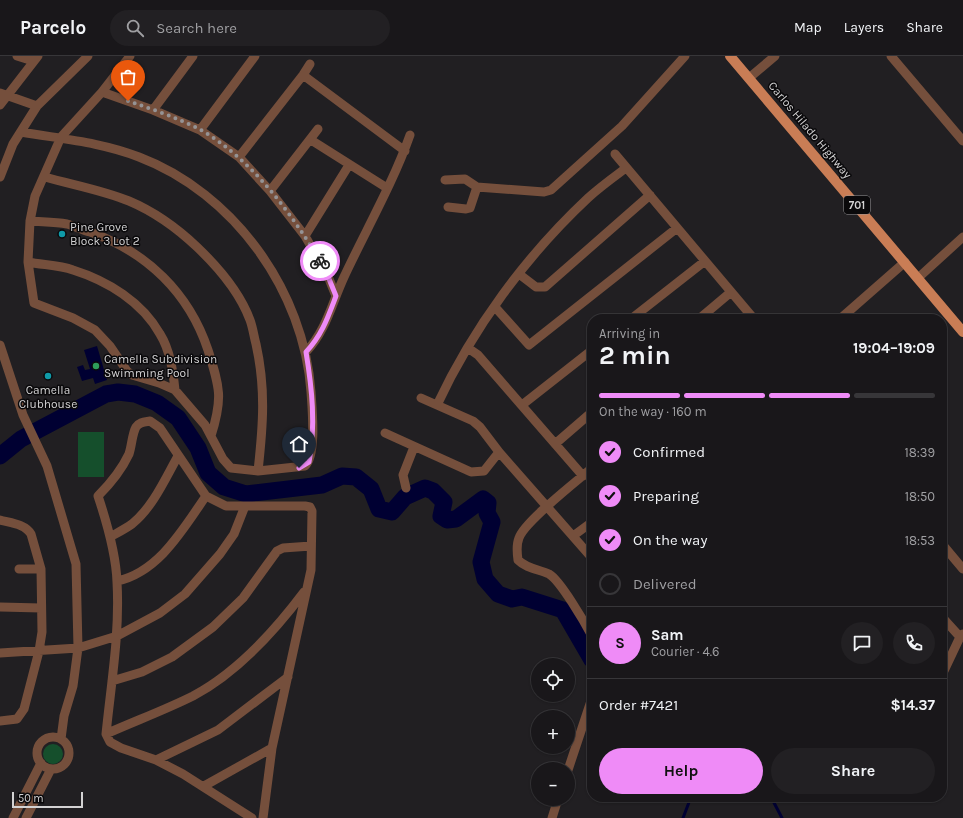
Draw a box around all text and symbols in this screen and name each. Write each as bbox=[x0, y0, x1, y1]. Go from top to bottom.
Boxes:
search box bbox=[110, 10, 390, 46]
text: Parcelo bbox=[20, 17, 86, 39]
icon: search bbox=[124, 17, 146, 39]
text: Search here bbox=[156, 19, 237, 37]
text: Map bbox=[794, 19, 822, 36]
text: Layers bbox=[844, 19, 884, 36]
text: Share bbox=[906, 19, 943, 36]
pin bbox=[111, 60, 145, 101]
icon: bag bbox=[117, 66, 139, 88]
street label: Carlos Hilado Highway bbox=[765, 79, 855, 182]
road number: 701 bbox=[844, 196, 870, 214]
place label: Pine Grove Block 3 Lot 2 bbox=[70, 220, 140, 248]
marker: Pine Grove Block 3 Lot 2 bbox=[57, 229, 67, 239]
courier bbox=[300, 241, 340, 281]
icon: bike bbox=[309, 250, 331, 272]
text: Arriving in bbox=[599, 326, 660, 341]
text: 19:04–19:09 bbox=[853, 339, 935, 357]
text: 2 min bbox=[599, 340, 671, 371]
place label: Camella Subdivision Swimming Pool bbox=[104, 352, 217, 380]
marker: Camella Subdivision Swimming Pool bbox=[91, 361, 101, 371]
marker: Camella Clubhouse bbox=[43, 371, 53, 381]
place label: Camella Clubhouse bbox=[19, 383, 77, 411]
text: On the way · 160 m bbox=[599, 404, 707, 419]
pin bbox=[282, 427, 316, 468]
icon: home bbox=[288, 433, 310, 455]
icon: check bbox=[599, 441, 621, 463]
text: Confirmed bbox=[633, 443, 705, 461]
text: 18:39 bbox=[905, 445, 935, 460]
icon: check bbox=[599, 485, 621, 507]
text: Preparing bbox=[633, 487, 699, 505]
text: 18:50 bbox=[905, 489, 935, 504]
icon: check bbox=[599, 529, 621, 551]
text: On the way bbox=[633, 531, 707, 549]
text: 18:53 bbox=[905, 533, 935, 548]
text: Delivered bbox=[633, 575, 697, 593]
button: chat bbox=[841, 622, 883, 664]
button: phone bbox=[893, 622, 935, 664]
text: Sam bbox=[651, 626, 684, 644]
text: S bbox=[615, 634, 625, 652]
text: Courier · 4.6 bbox=[651, 644, 719, 659]
map controls bbox=[531, 658, 575, 806]
button: locate bbox=[531, 658, 575, 702]
text: Order #7421 bbox=[599, 696, 678, 714]
text: $14.37 bbox=[890, 696, 935, 714]
button: + bbox=[531, 710, 575, 754]
button: Help bbox=[599, 748, 763, 794]
button: Share bbox=[771, 748, 935, 794]
button: − bbox=[531, 762, 575, 806]
scale bar bbox=[12, 790, 83, 809]
text: 50 m bbox=[18, 792, 44, 805]

